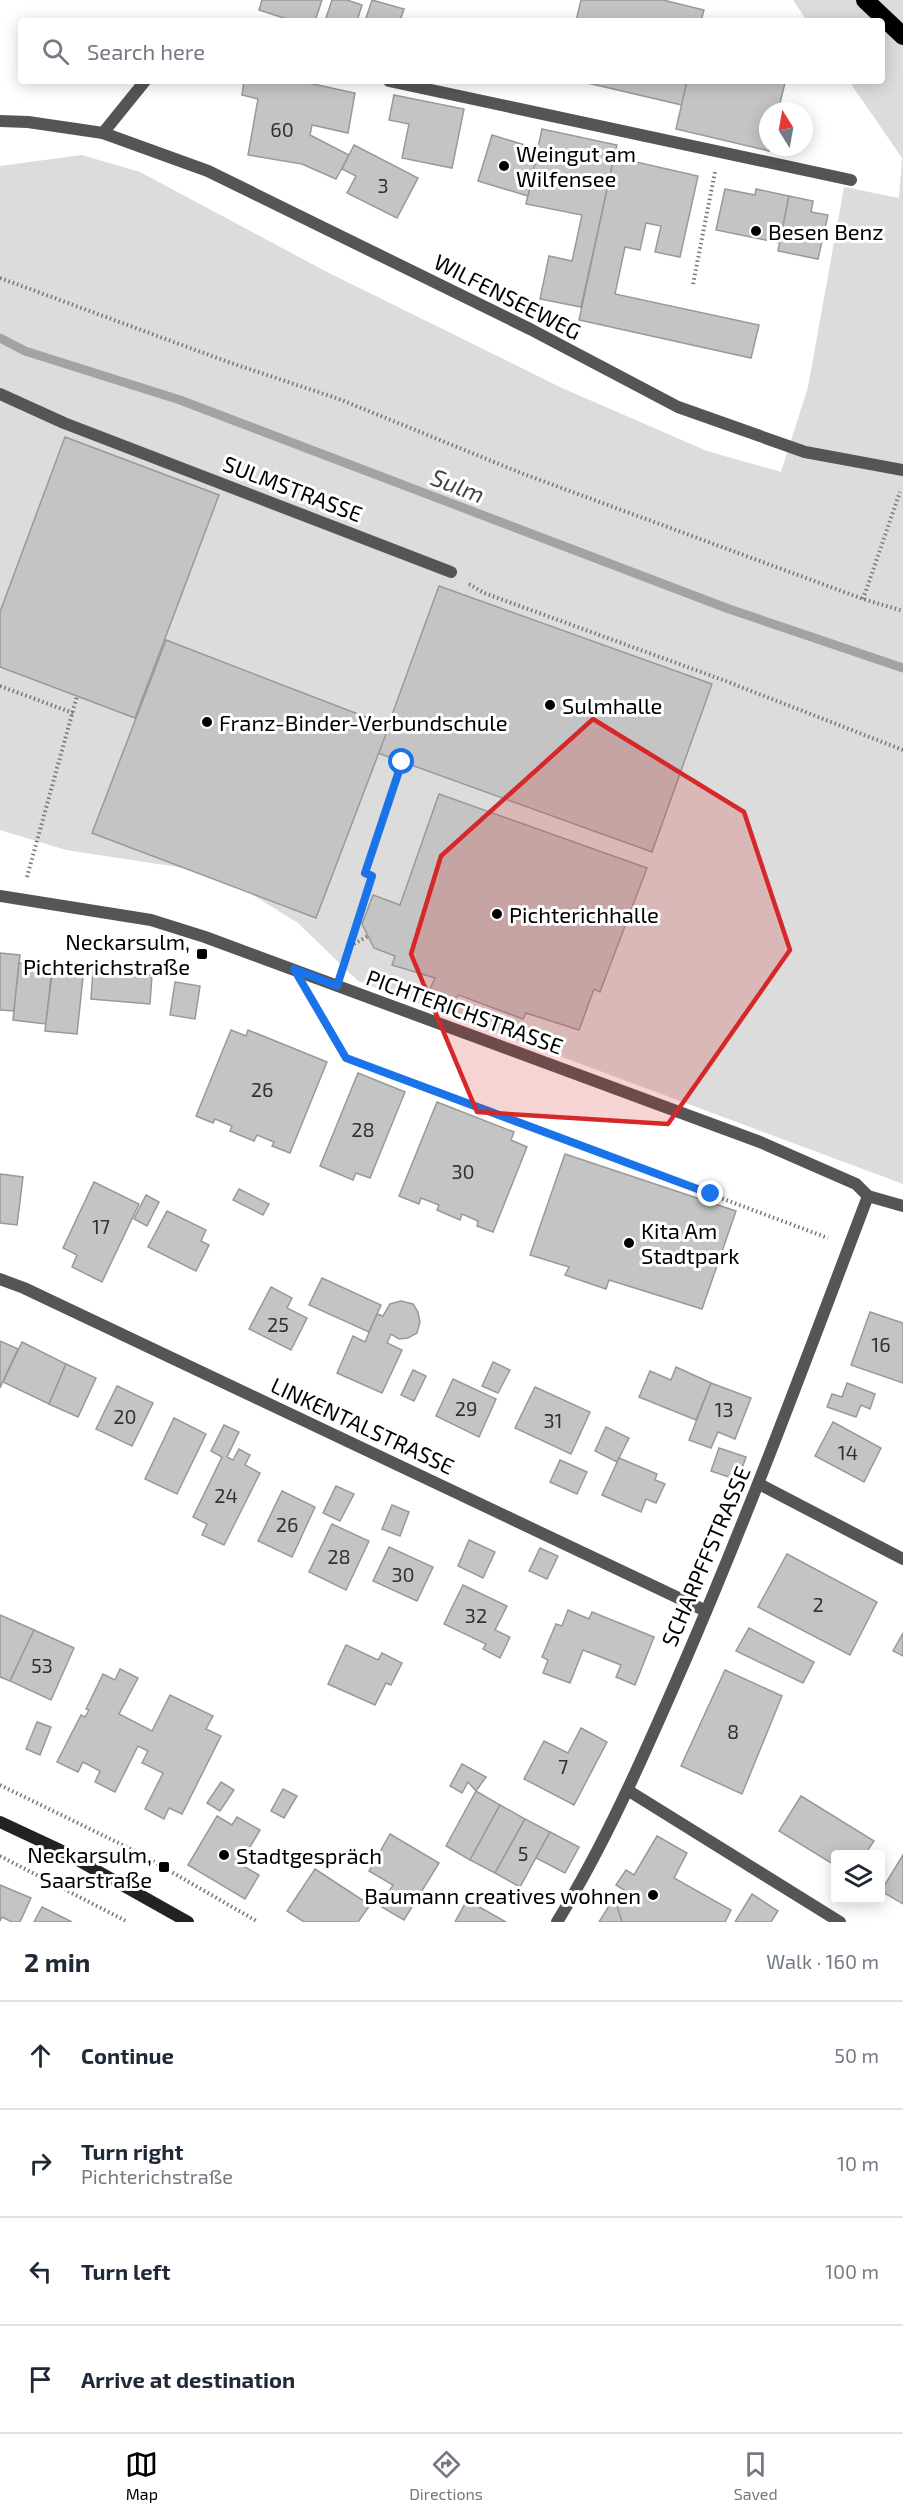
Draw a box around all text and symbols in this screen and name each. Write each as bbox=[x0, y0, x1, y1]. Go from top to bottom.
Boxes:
search box bbox=[18, 18, 885, 84]
icon: search bbox=[39, 35, 72, 68]
text: Search here bbox=[87, 38, 205, 64]
north arrow bbox=[759, 102, 813, 156]
house number: 60 bbox=[270, 117, 294, 141]
place label: Weingut am Wilfensee bbox=[516, 140, 636, 191]
marker: Weingut am Wilfensee bbox=[497, 159, 511, 173]
house number: 3 bbox=[377, 173, 389, 197]
place label: Besen Benz bbox=[768, 218, 884, 244]
marker: Besen Benz bbox=[749, 224, 763, 238]
street label: WILFENSEEWEG bbox=[430, 248, 586, 344]
street label: SULMSTRASSE bbox=[220, 450, 366, 526]
water label: Sulm bbox=[427, 462, 489, 508]
place label: Sulmhalle bbox=[562, 692, 662, 718]
marker: Sulmhalle bbox=[543, 698, 557, 712]
place label: Franz-Binder-Verbundschule bbox=[219, 709, 508, 735]
marker: Franz-Binder-Verbundschule bbox=[200, 715, 214, 729]
route start bbox=[388, 748, 414, 774]
place label: Pichterichhalle bbox=[509, 901, 659, 927]
marker: Pichterichhalle bbox=[490, 907, 504, 921]
place label: Neckarsulm, Pichterichstraße bbox=[23, 928, 190, 979]
marker: Neckarsulm, Pichterichstraße bbox=[195, 947, 209, 961]
street label: PICHTERICHSTRASSE bbox=[363, 963, 567, 1059]
house number: 26 bbox=[251, 1077, 273, 1101]
house number: 28 bbox=[351, 1117, 375, 1141]
house number: 30 bbox=[451, 1159, 475, 1183]
route end bbox=[697, 1180, 723, 1206]
house number: 17 bbox=[92, 1214, 110, 1238]
place label: Kita Am Stadtpark bbox=[641, 1217, 740, 1268]
marker: Kita Am Stadtpark bbox=[622, 1236, 636, 1250]
house number: 25 bbox=[267, 1312, 289, 1336]
house number: 16 bbox=[871, 1332, 891, 1356]
street label: LINKENTALSTRASSE bbox=[267, 1371, 459, 1479]
house number: 29 bbox=[455, 1396, 477, 1420]
house number: 13 bbox=[714, 1397, 734, 1421]
house number: 20 bbox=[113, 1404, 137, 1428]
house number: 31 bbox=[543, 1408, 563, 1432]
house number: 14 bbox=[838, 1440, 858, 1464]
street label: SCHARPFFSTRASSE bbox=[655, 1462, 755, 1650]
house number: 24 bbox=[214, 1483, 238, 1507]
house number: 26 bbox=[276, 1512, 298, 1536]
house number: 28 bbox=[327, 1544, 351, 1568]
house number: 30 bbox=[391, 1562, 415, 1586]
house number: 2 bbox=[812, 1592, 824, 1616]
house number: 32 bbox=[465, 1603, 487, 1627]
house number: 53 bbox=[31, 1653, 53, 1677]
house number: 8 bbox=[727, 1719, 739, 1743]
house number: 7 bbox=[558, 1754, 568, 1778]
place label: Neckarsulm, Saarstraße bbox=[27, 1841, 152, 1892]
house number: 5 bbox=[518, 1841, 528, 1865]
place label: Stadtgespräch bbox=[236, 1842, 382, 1868]
marker: Stadtgespräch bbox=[217, 1848, 231, 1862]
map controls bbox=[831, 1850, 885, 1904]
button: layers bbox=[831, 1850, 885, 1904]
marker: Neckarsulm, Saarstraße bbox=[157, 1860, 171, 1874]
place label: Baumann creatives wohnen bbox=[364, 1882, 641, 1908]
marker: Baumann creatives wohnen bbox=[646, 1888, 660, 1902]
text: 2 min bbox=[24, 1946, 90, 1977]
text: Walk · 160 m bbox=[766, 1949, 879, 1973]
icon: ahead bbox=[24, 2039, 57, 2072]
text: Continue bbox=[81, 2042, 174, 2068]
text: 50 m bbox=[834, 2043, 879, 2067]
text: Turn right bbox=[81, 2138, 183, 2164]
icon: right bbox=[24, 2147, 57, 2180]
text: 10 m bbox=[837, 2151, 879, 2175]
text: Pichterichstraße bbox=[81, 2164, 233, 2188]
icon: left bbox=[24, 2255, 57, 2288]
text: Turn left bbox=[81, 2258, 170, 2284]
text: 100 m bbox=[825, 2259, 879, 2283]
icon: arrive bbox=[24, 2363, 57, 2396]
text: Arrive at destination bbox=[81, 2366, 295, 2392]
tab: Map bbox=[125, 2448, 158, 2503]
tab: Directions bbox=[409, 2448, 483, 2503]
tab: Saved bbox=[734, 2448, 778, 2503]

